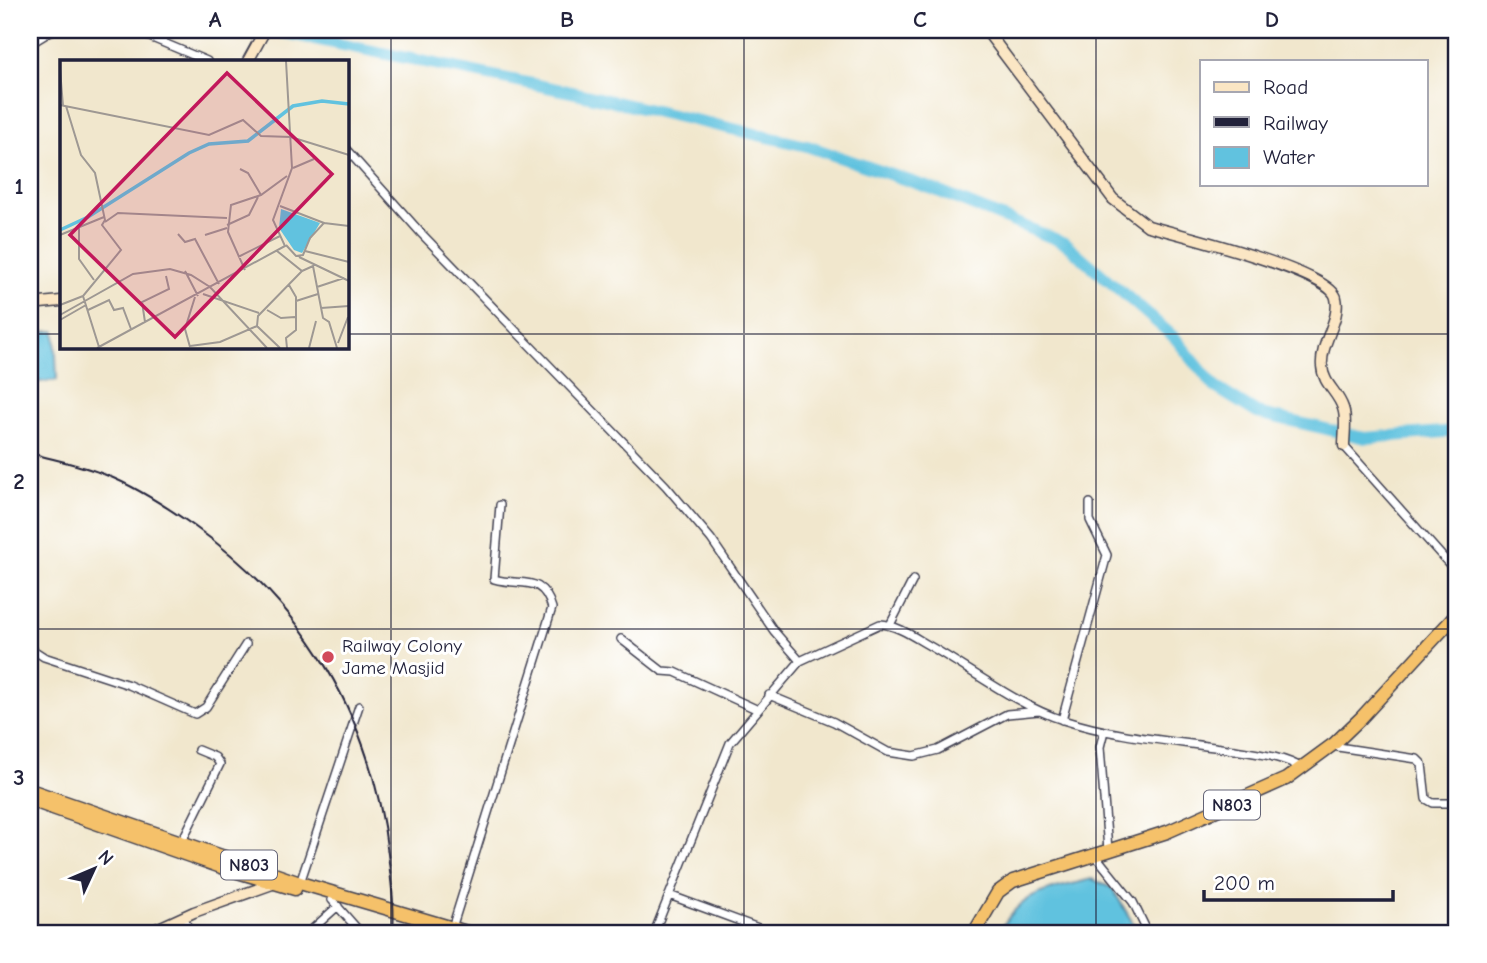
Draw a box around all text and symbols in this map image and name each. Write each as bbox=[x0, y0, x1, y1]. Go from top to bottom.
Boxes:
text: A bbox=[209, 6, 222, 33]
text: B bbox=[560, 6, 574, 33]
text: C bbox=[913, 6, 927, 33]
text: D bbox=[1265, 6, 1279, 33]
inset map bbox=[60, 60, 348, 348]
legend bbox=[1200, 60, 1428, 186]
text: Road bbox=[1263, 75, 1308, 99]
text: Railway bbox=[1263, 111, 1328, 135]
text: Water bbox=[1263, 145, 1316, 169]
text: 1 bbox=[14, 173, 24, 200]
text: 2 bbox=[13, 468, 25, 495]
place label: Railway Colony Jame Masjid bbox=[342, 635, 462, 679]
marker: Railway Colony Jame Masjid bbox=[320, 649, 336, 665]
text: 3 bbox=[13, 764, 25, 791]
road number: N803 bbox=[1204, 790, 1260, 820]
north arrow bbox=[60, 834, 130, 904]
text: N bbox=[93, 846, 118, 870]
road number: N803 bbox=[221, 850, 277, 880]
scale bar bbox=[1204, 858, 1392, 902]
text: 200 m bbox=[1214, 871, 1275, 895]

